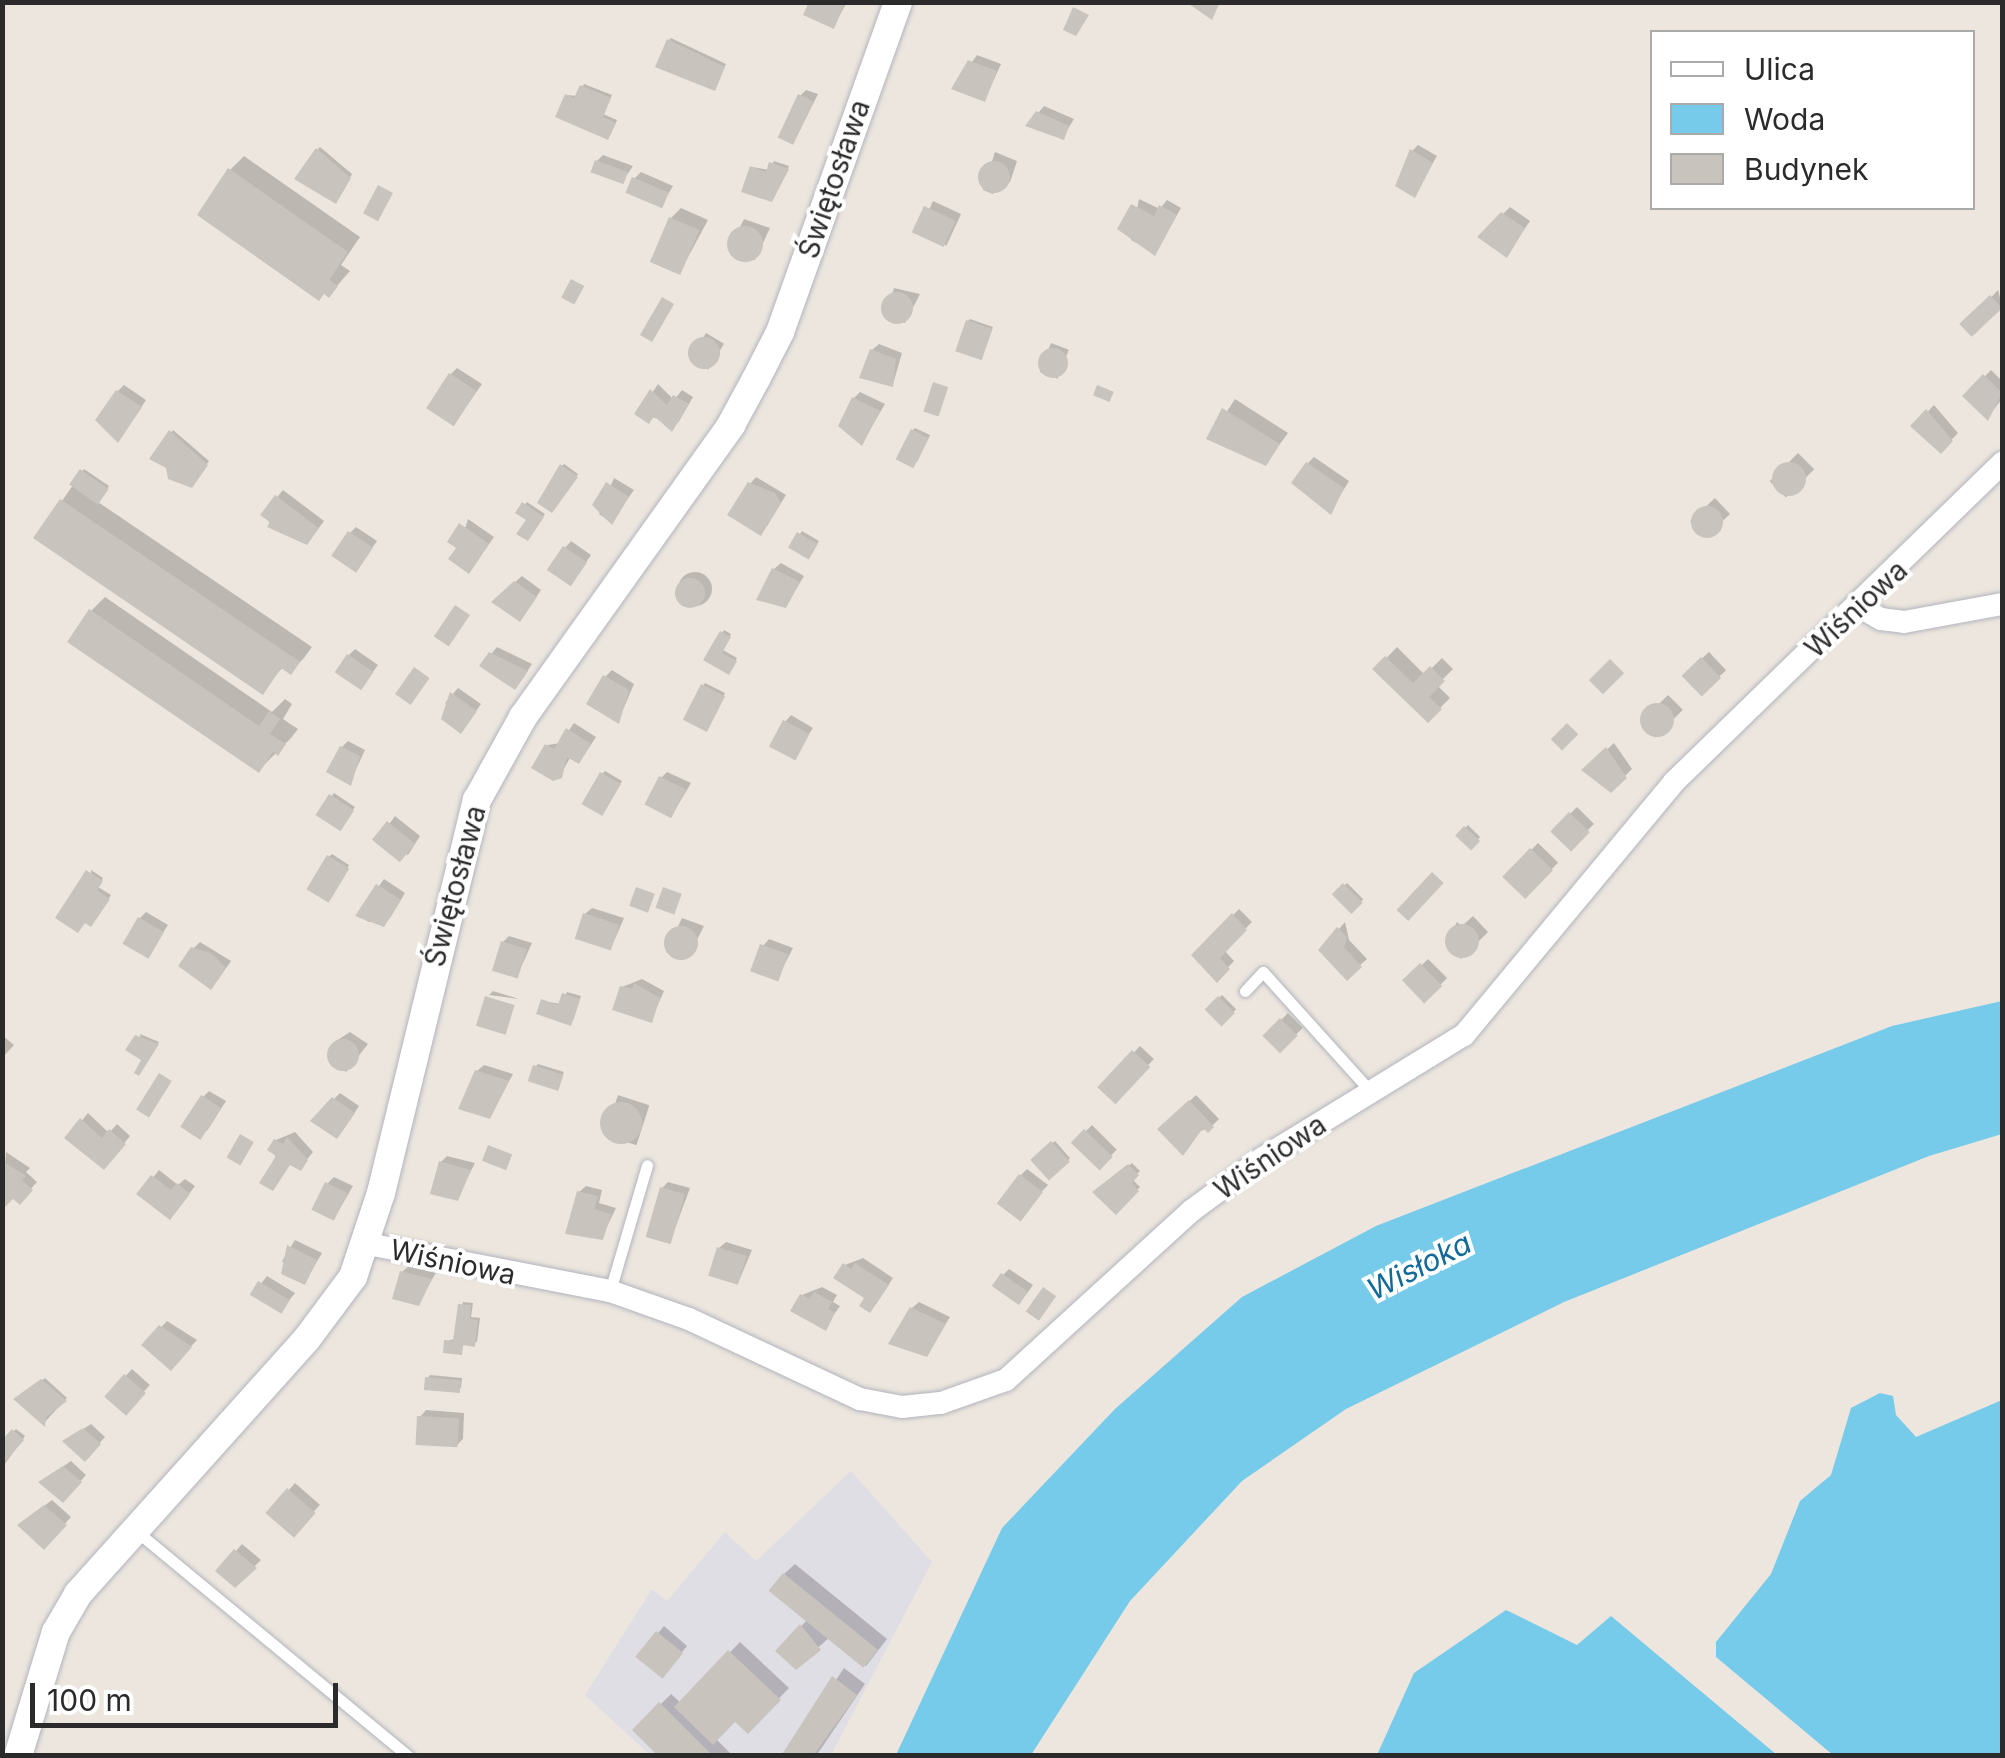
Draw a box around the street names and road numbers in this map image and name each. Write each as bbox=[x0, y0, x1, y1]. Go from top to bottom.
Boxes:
street label: Świętosława bbox=[791, 95, 877, 263]
street label: Wiśniowa bbox=[1798, 553, 1914, 665]
street label: Świętosława bbox=[417, 802, 493, 970]
street label: Wiśniowa bbox=[1208, 1107, 1332, 1207]
street label: Wiśniowa bbox=[387, 1232, 519, 1292]

